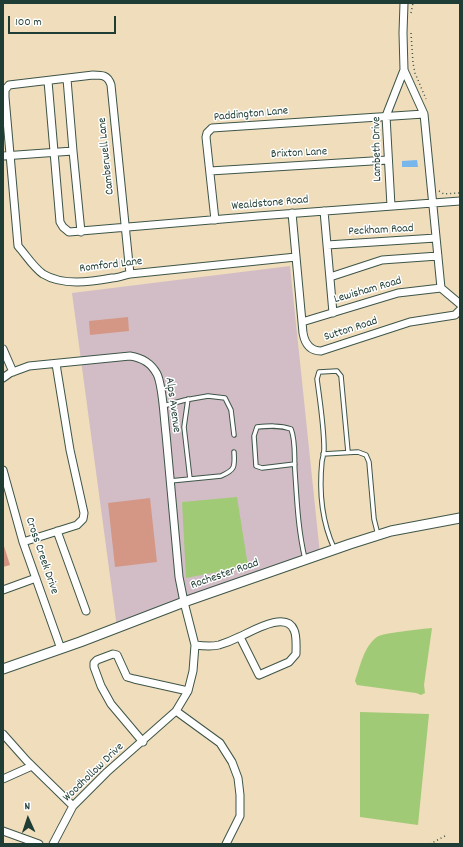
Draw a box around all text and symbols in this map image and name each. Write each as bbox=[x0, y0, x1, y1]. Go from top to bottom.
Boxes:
scale bar bbox=[10, 8, 118, 34]
text: 100 m bbox=[15, 14, 42, 31]
street label: Paddington Lane bbox=[213, 105, 289, 125]
street label: Lambeth Drive bbox=[370, 116, 386, 182]
street label: Camberwell Lane bbox=[96, 117, 118, 195]
street label: Brixton Lane bbox=[271, 145, 327, 163]
street label: Wealdstone Road bbox=[231, 193, 309, 215]
street label: Peckham Road bbox=[348, 222, 414, 240]
street label: Romford Lane bbox=[79, 255, 143, 277]
street label: Lewisham Road bbox=[333, 274, 403, 308]
street label: Sutton Road bbox=[322, 315, 380, 345]
street label: Alps Avenue bbox=[161, 376, 183, 434]
street label: Cross Creek Drive bbox=[21, 516, 61, 596]
street label: Rochester Road bbox=[189, 557, 261, 593]
street label: Woodhollow Drive bbox=[61, 740, 127, 806]
north arrow bbox=[8, 799, 48, 839]
text: N bbox=[24, 799, 31, 815]

